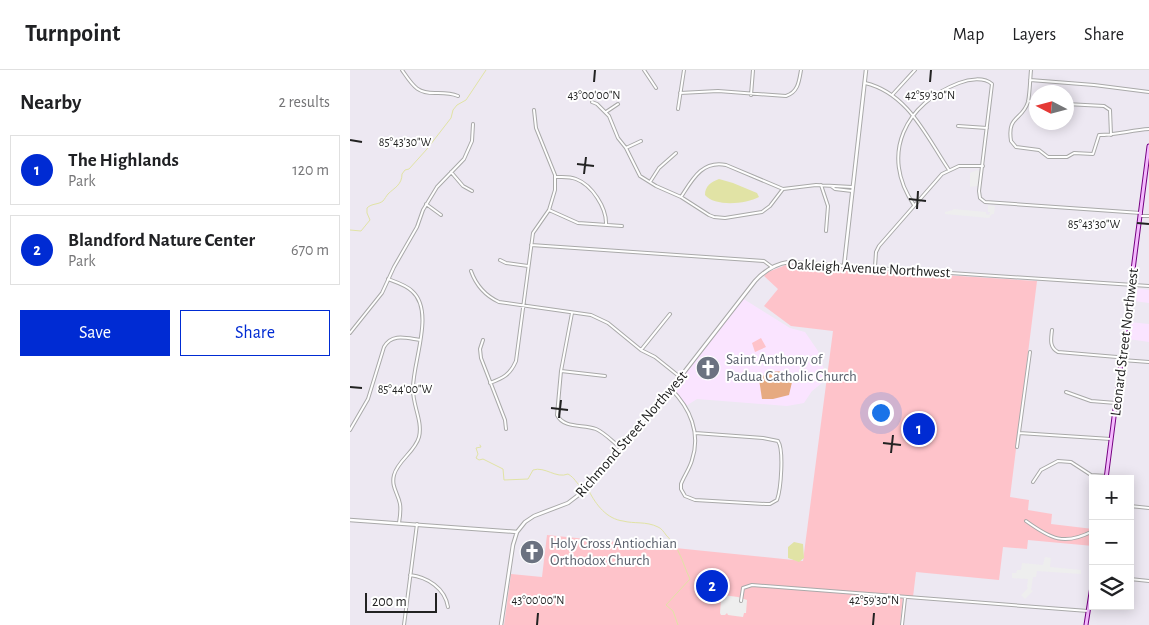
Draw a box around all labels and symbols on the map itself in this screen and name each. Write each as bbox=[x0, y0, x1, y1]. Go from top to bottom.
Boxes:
north arrow bbox=[1029, 85, 1074, 130]
text: 43°00'00"N bbox=[567, 89, 621, 101]
text: 42°59'30"N bbox=[905, 89, 955, 101]
text: 85°43'30"W bbox=[379, 136, 432, 148]
text: 85°43'30"W bbox=[1068, 218, 1121, 230]
street label: Oakleigh Avenue Northwest bbox=[787, 257, 951, 280]
street label: Leonard Street Northwest bbox=[1108, 267, 1141, 417]
place label: Saint Anthony of Padua Catholic Church bbox=[726, 352, 857, 384]
church icon: Saint Anthony of Padua Catholic Church bbox=[695, 355, 721, 381]
street label: Richmond Street Northwest bbox=[573, 368, 690, 500]
text: 85°44'00"W bbox=[378, 383, 433, 395]
your location bbox=[868, 400, 894, 426]
pin: 1 bbox=[903, 410, 935, 448]
place label: Holy Cross Antiochian Orthodox Church bbox=[550, 536, 677, 568]
church icon: Holy Cross Antiochian Orthodox Church bbox=[519, 539, 545, 565]
pin: 2 bbox=[696, 567, 728, 605]
scale bar bbox=[365, 590, 438, 613]
text: 43°00'00"N bbox=[511, 594, 565, 606]
text: 42°59'30"N bbox=[849, 594, 899, 606]

